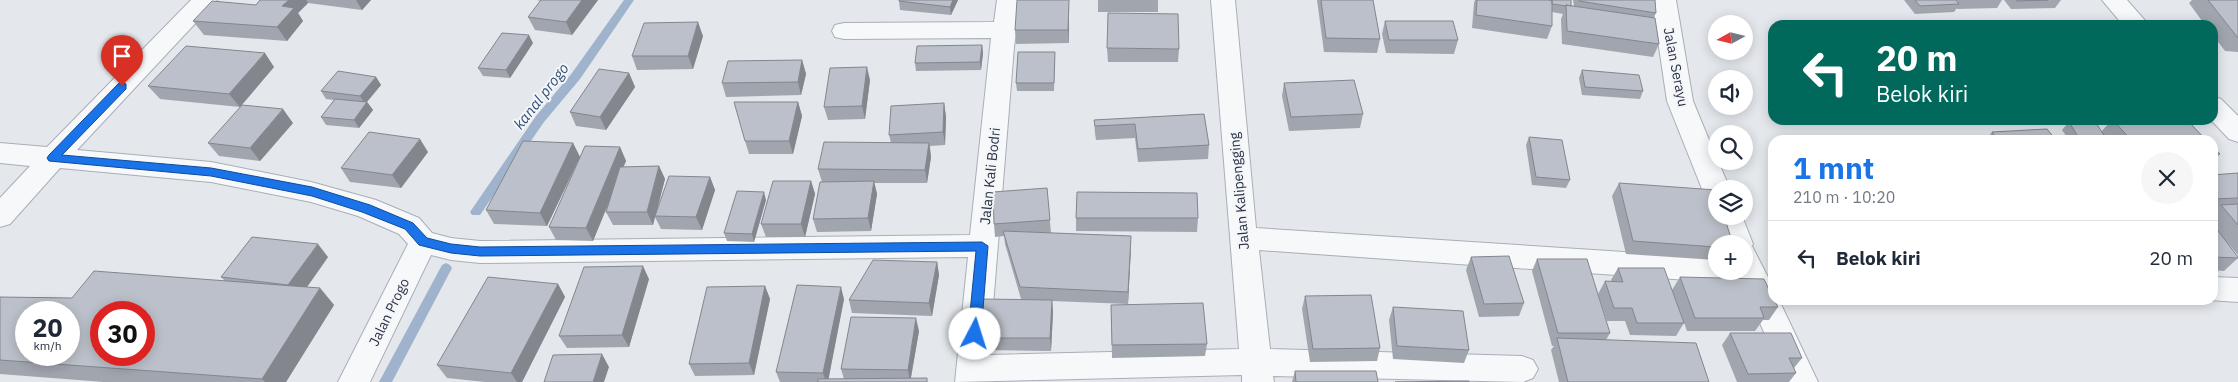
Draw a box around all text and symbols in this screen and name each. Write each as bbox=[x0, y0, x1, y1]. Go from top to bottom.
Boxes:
north arrow bbox=[1708, 15, 1752, 60]
map controls bbox=[1708, 15, 1753, 280]
street label: Jalan Serayu bbox=[1659, 26, 1693, 108]
pin bbox=[101, 35, 143, 86]
text: 20 m bbox=[1876, 35, 1958, 81]
icon: left bbox=[1793, 40, 1858, 105]
icon: arrive bbox=[108, 42, 136, 70]
water label: kanal progo bbox=[509, 59, 573, 133]
button: sound bbox=[1708, 70, 1753, 115]
text: Belok kiri bbox=[1876, 79, 1968, 108]
button: search bbox=[1708, 125, 1753, 170]
street label: Jalan Kali Bodri bbox=[976, 126, 1004, 226]
street label: Jalan Kalipengging bbox=[1225, 131, 1253, 251]
text: 1 mnt bbox=[1793, 148, 1874, 187]
button: close bbox=[2141, 152, 2193, 204]
button: layers bbox=[1708, 180, 1753, 225]
text: 210 m · 10:20 bbox=[1793, 187, 1895, 207]
button: + bbox=[1708, 235, 1753, 280]
icon: left bbox=[1793, 244, 1821, 272]
text: Belok kiri bbox=[1836, 246, 1921, 270]
text: 20 m bbox=[2149, 246, 2193, 270]
street label: Jalan Progo bbox=[365, 275, 413, 349]
speed limit sign: 30 bbox=[90, 301, 155, 366]
position arrow bbox=[948, 307, 1000, 359]
text: 20 bbox=[32, 311, 63, 344]
text: km/h bbox=[33, 338, 62, 353]

